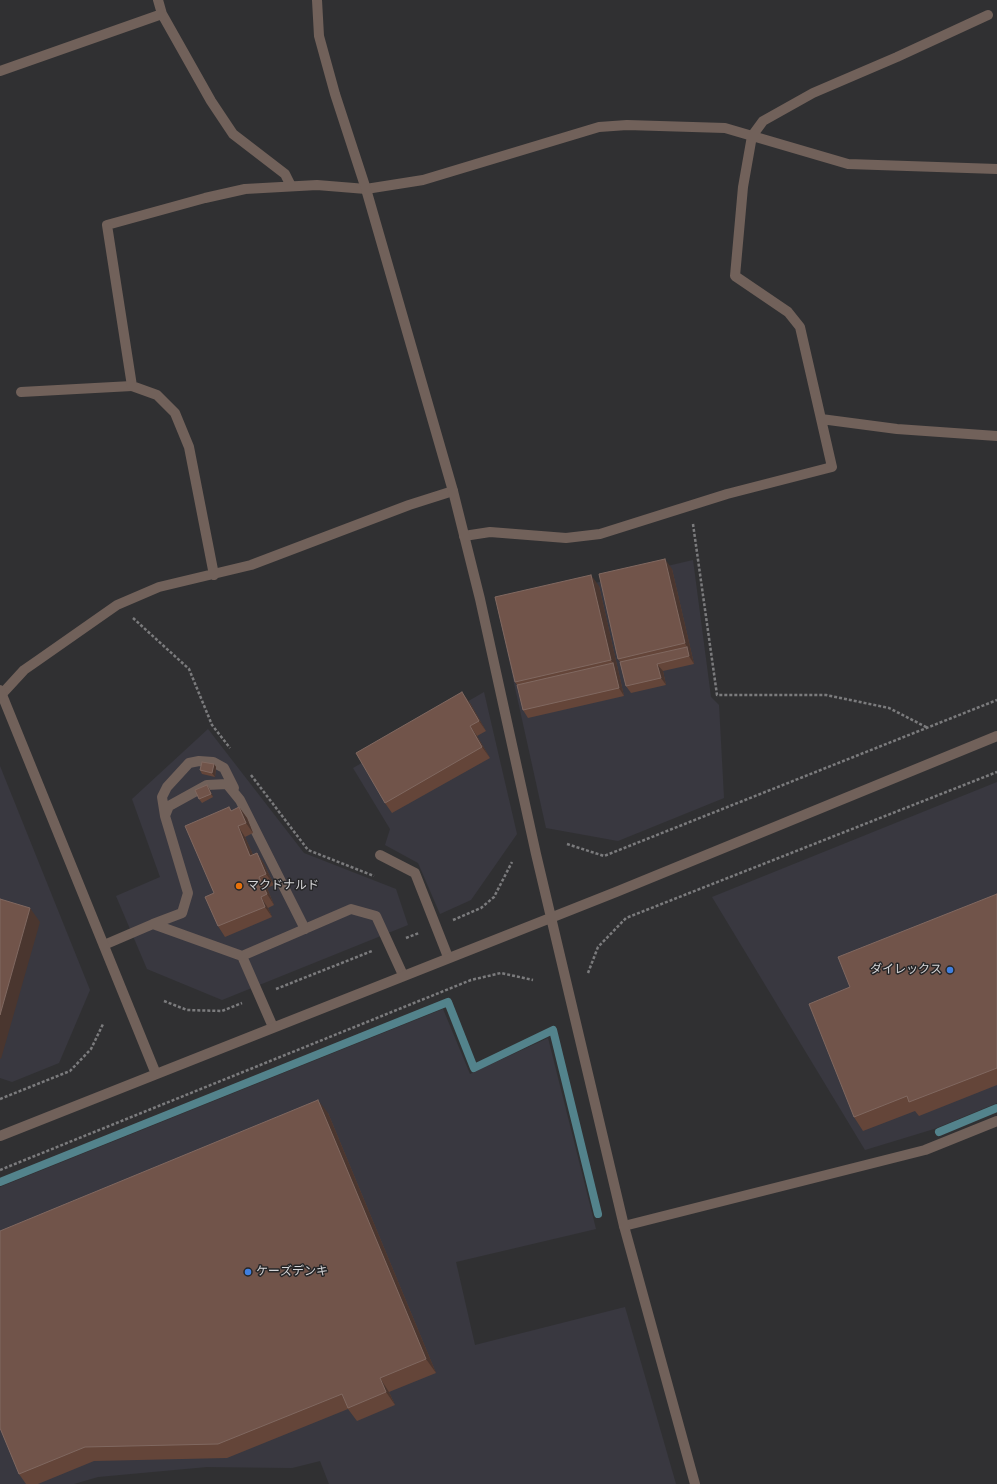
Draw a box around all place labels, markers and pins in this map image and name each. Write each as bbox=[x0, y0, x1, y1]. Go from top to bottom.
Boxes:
place label: マクドナルド bbox=[247, 879, 319, 893]
marker: マクドナルド bbox=[234, 881, 244, 891]
place label: ダイレックス bbox=[870, 963, 942, 977]
marker: ダイレックス bbox=[945, 965, 955, 975]
place label: ケーズデンキ bbox=[256, 1265, 328, 1279]
marker: ケーズデンキ bbox=[243, 1267, 253, 1277]

